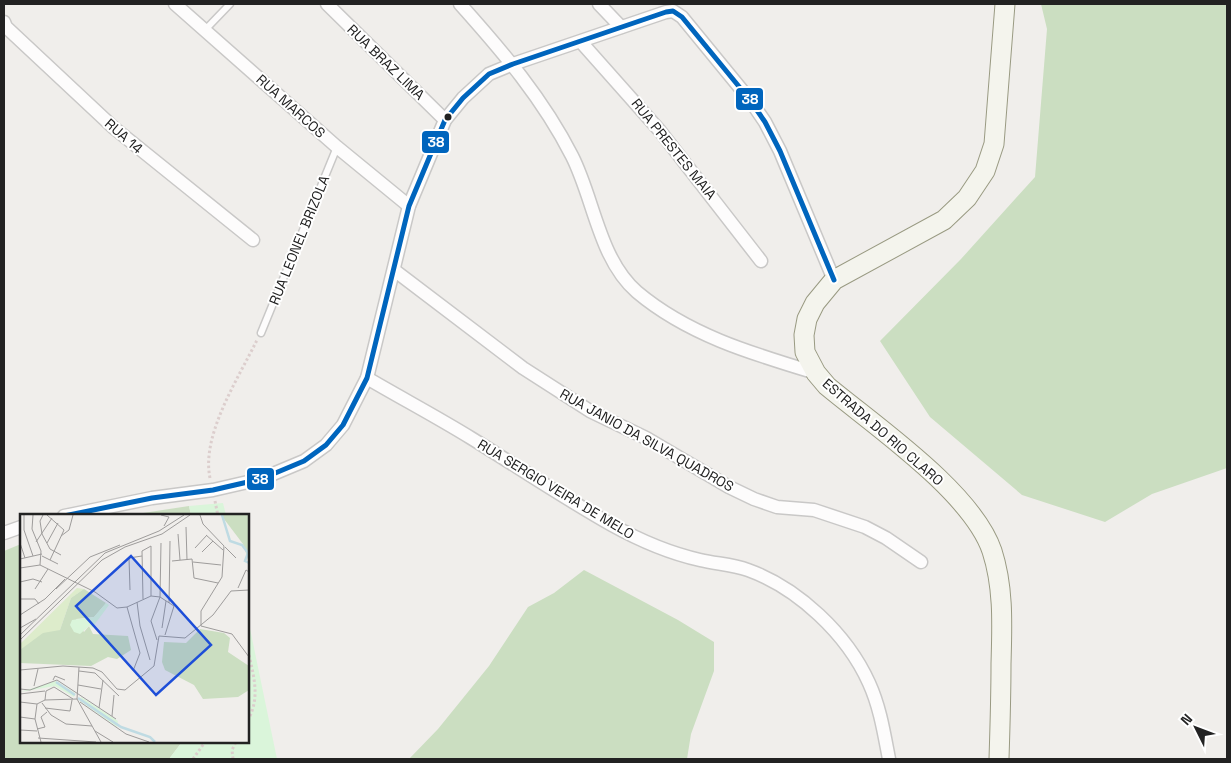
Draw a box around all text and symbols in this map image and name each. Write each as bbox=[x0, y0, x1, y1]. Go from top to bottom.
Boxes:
street label: RUA BRAZ LIMA bbox=[344, 21, 429, 104]
street label: RUA MARCOS bbox=[253, 70, 329, 142]
line badge: 38 bbox=[735, 87, 764, 111]
text: 38 bbox=[742, 90, 759, 108]
street label: RUA PRESTES MAIA bbox=[628, 95, 720, 203]
unlabelled marker bbox=[443, 112, 453, 122]
street label: RUA 14 bbox=[101, 115, 147, 158]
line badge: 38 bbox=[421, 130, 450, 154]
text: 38 bbox=[428, 133, 445, 151]
street label: RUA LEONEL BRIZOLA bbox=[265, 172, 333, 308]
street label: ESTRADA DO RIO CLARO bbox=[819, 375, 947, 489]
street label: RUA JANIO DA SILVA QUADROS bbox=[557, 385, 737, 495]
street label: RUA SERGIO VEIRA DE MELO bbox=[474, 435, 638, 543]
line badge: 38 bbox=[246, 467, 275, 491]
text: 38 bbox=[252, 470, 269, 488]
inset map bbox=[20, 514, 249, 743]
north arrow bbox=[1171, 703, 1221, 753]
text: N bbox=[1177, 710, 1196, 729]

